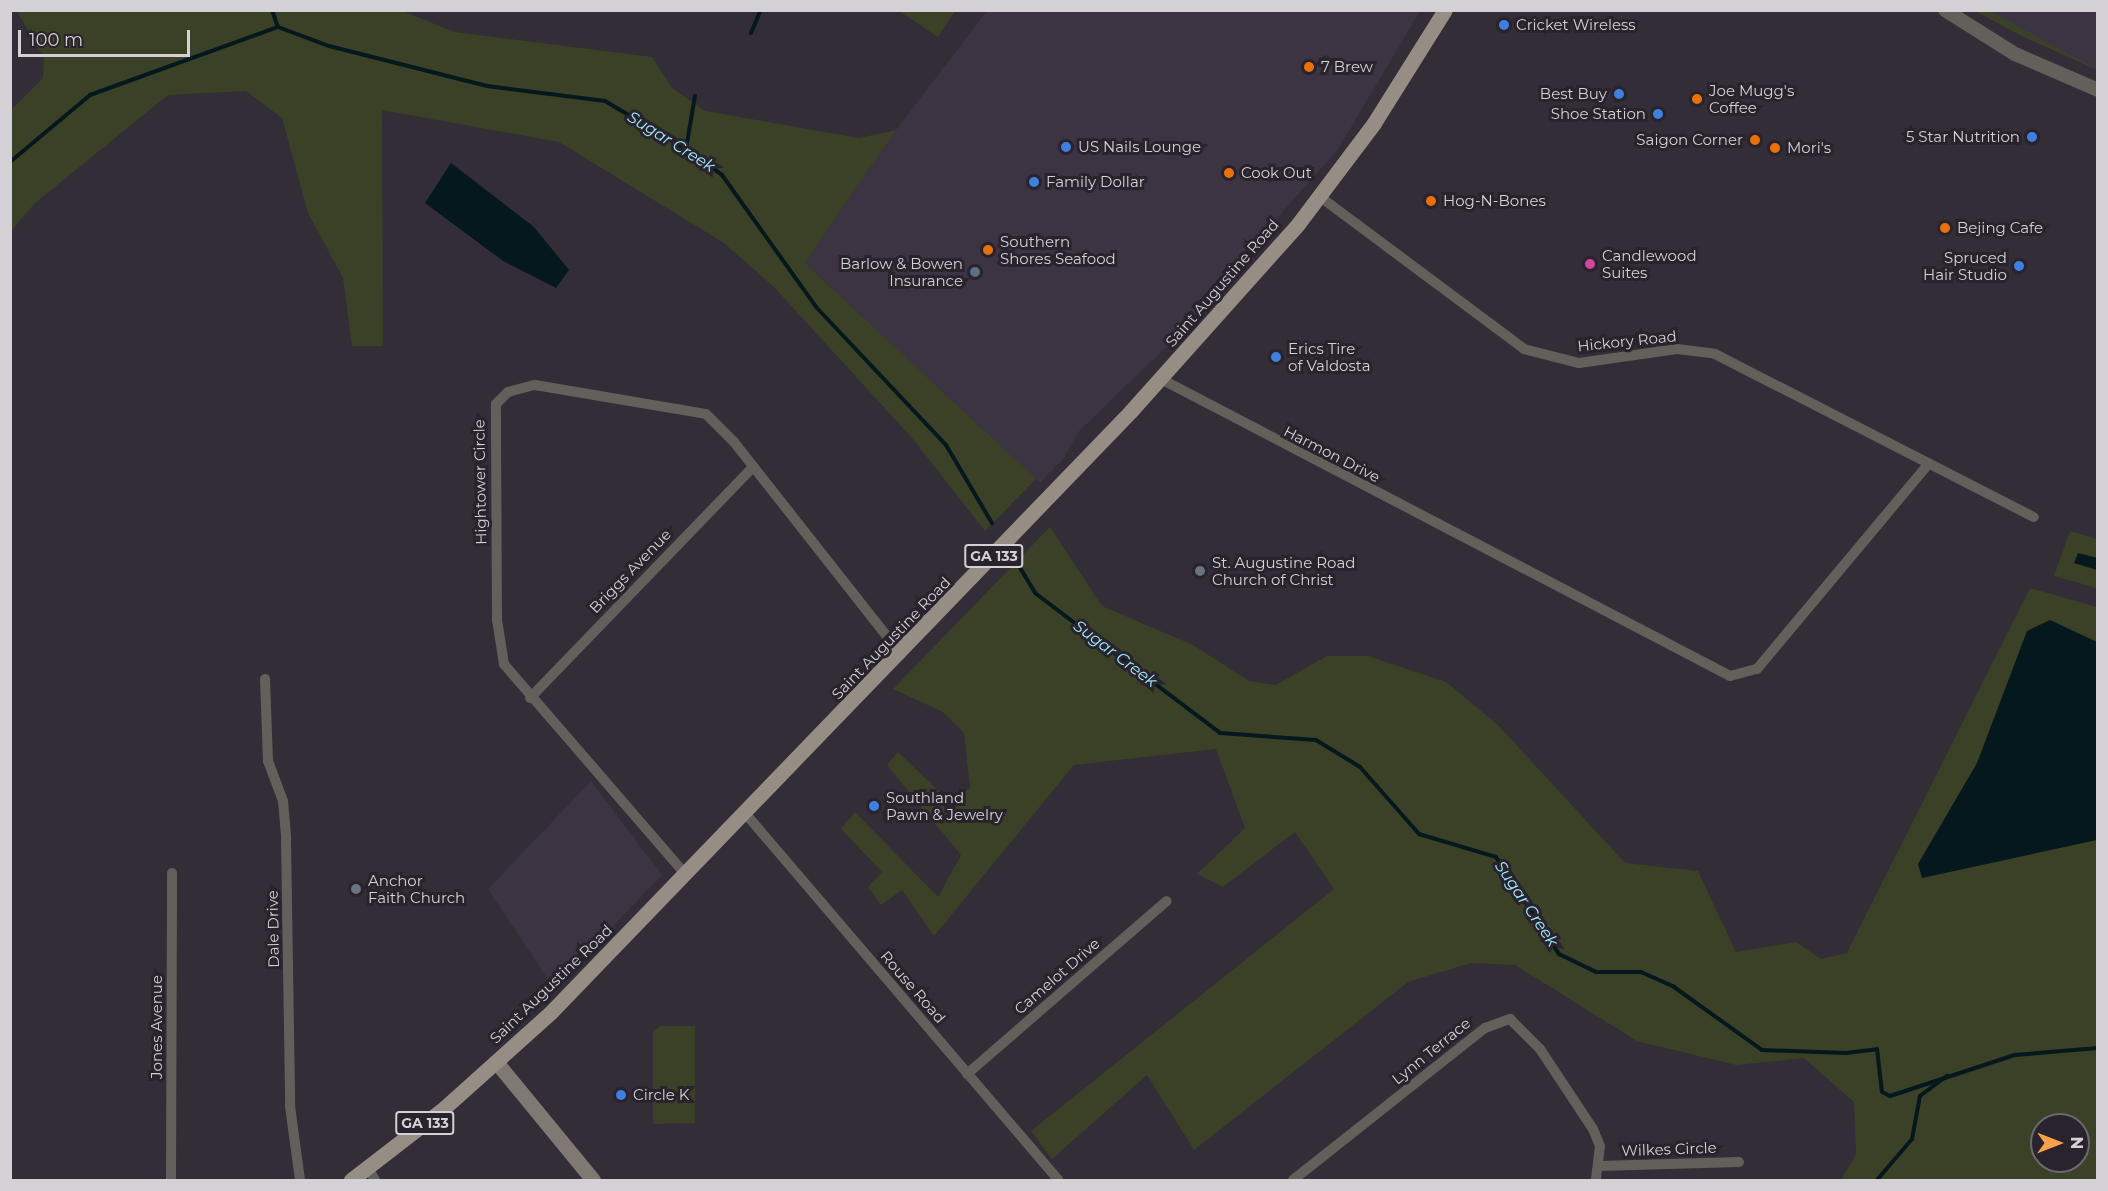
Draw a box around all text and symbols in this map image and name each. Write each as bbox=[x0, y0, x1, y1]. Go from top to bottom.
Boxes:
place label: Cricket Wireless bbox=[1516, 16, 1636, 34]
scale bar bbox=[21, 18, 194, 56]
marker: Cricket Wireless bbox=[1497, 18, 1511, 32]
text: 100 m bbox=[29, 29, 83, 51]
place label: 7 Brew bbox=[1321, 58, 1373, 76]
marker: 7 Brew bbox=[1302, 60, 1316, 74]
place label: Joe Mugg's Coffee bbox=[1709, 81, 1794, 116]
place label: Best Buy bbox=[1540, 85, 1607, 103]
marker: Best Buy bbox=[1612, 87, 1626, 101]
marker: Joe Mugg's Coffee bbox=[1690, 92, 1704, 106]
place label: Shoe Station bbox=[1551, 105, 1646, 123]
water label: Sugar Creek bbox=[624, 107, 718, 177]
marker: Shoe Station bbox=[1651, 107, 1665, 121]
place label: 5 Star Nutrition bbox=[1906, 128, 2020, 146]
marker: 5 Star Nutrition bbox=[2025, 130, 2039, 144]
place label: Saigon Corner bbox=[1636, 131, 1743, 149]
marker: Saigon Corner bbox=[1748, 133, 1762, 147]
place label: US Nails Lounge bbox=[1078, 138, 1201, 156]
place label: Mori's bbox=[1787, 139, 1831, 157]
marker: US Nails Lounge bbox=[1059, 140, 1073, 154]
marker: Mori's bbox=[1768, 141, 1782, 155]
place label: Cook Out bbox=[1241, 164, 1312, 182]
marker: Cook Out bbox=[1222, 166, 1236, 180]
place label: Family Dollar bbox=[1046, 173, 1145, 191]
marker: Family Dollar bbox=[1027, 175, 1041, 189]
place label: Hog-N-Bones bbox=[1443, 192, 1546, 210]
marker: Hog-N-Bones bbox=[1424, 194, 1438, 208]
street label: Saint Augustine Road bbox=[1162, 216, 1282, 350]
place label: Bejing Cafe bbox=[1957, 219, 2043, 237]
marker: Bejing Cafe bbox=[1938, 221, 1952, 235]
place label: Southern Shores Seafood bbox=[1000, 232, 1116, 267]
marker: Southern Shores Seafood bbox=[981, 243, 995, 257]
place label: Candlewood Suites bbox=[1602, 246, 1697, 281]
place label: Spruced Hair Studio bbox=[1923, 248, 2007, 283]
place label: Barlow & Bowen Insurance bbox=[840, 254, 963, 289]
marker: Candlewood Suites bbox=[1583, 257, 1597, 271]
marker: Spruced Hair Studio bbox=[2012, 259, 2026, 273]
marker: Barlow & Bowen Insurance bbox=[968, 265, 982, 279]
street label: Hickory Road bbox=[1576, 327, 1678, 355]
place label: Erics Tire of Valdosta bbox=[1288, 339, 1370, 374]
marker: Erics Tire of Valdosta bbox=[1269, 350, 1283, 364]
street label: Hightower Circle bbox=[470, 419, 490, 545]
street label: Harmon Drive bbox=[1281, 422, 1383, 486]
street label: Briggs Avenue bbox=[585, 525, 675, 617]
road number: GA 133 bbox=[964, 545, 1024, 567]
place label: St. Augustine Road Church of Christ bbox=[1212, 553, 1355, 588]
marker: St. Augustine Road Church of Christ bbox=[1193, 564, 1207, 578]
street label: Saint Augustine Road bbox=[828, 573, 954, 703]
water label: Sugar Creek bbox=[1069, 616, 1161, 692]
place label: Southland Pawn & Jewelry bbox=[886, 788, 1003, 823]
marker: Southland Pawn & Jewelry bbox=[867, 799, 881, 813]
water label: Sugar Creek bbox=[1490, 857, 1562, 951]
place label: Anchor Faith Church bbox=[368, 871, 465, 906]
marker: Anchor Faith Church bbox=[349, 882, 363, 896]
street label: Dale Drive bbox=[263, 890, 283, 968]
street label: Saint Augustine Road bbox=[486, 921, 616, 1047]
street label: Camelot Drive bbox=[1011, 934, 1103, 1018]
street label: Rouse Road bbox=[877, 947, 949, 1027]
street label: Jones Avenue bbox=[148, 975, 166, 1079]
street label: Lynn Terrace bbox=[1388, 1014, 1474, 1088]
place label: Circle K bbox=[633, 1086, 690, 1104]
marker: Circle K bbox=[614, 1088, 628, 1102]
road number: GA 133 bbox=[395, 1112, 455, 1134]
north arrow bbox=[2030, 1113, 2090, 1173]
text: N bbox=[2067, 1137, 2086, 1149]
street label: Wilkes Circle bbox=[1621, 1138, 1717, 1160]

